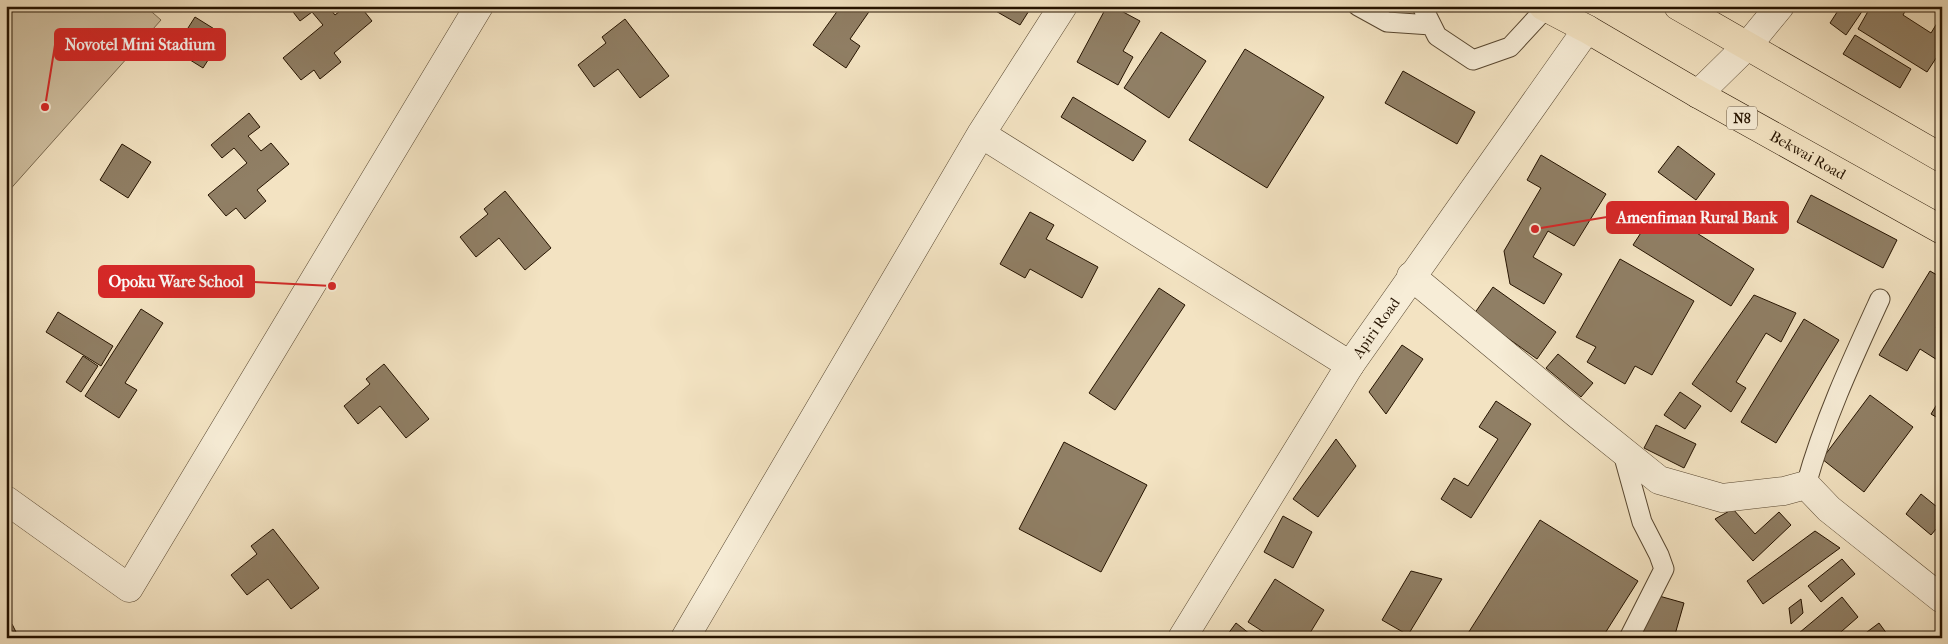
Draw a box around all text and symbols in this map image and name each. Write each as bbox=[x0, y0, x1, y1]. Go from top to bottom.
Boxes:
callout: Novotel Mini Stadium bbox=[55, 29, 225, 60]
text: Novotel Mini Stadium bbox=[65, 35, 216, 54]
road number: N8 bbox=[1727, 106, 1757, 130]
street label: Bekwai Road bbox=[1767, 127, 1850, 184]
callout: Amenfiman Rural Bank bbox=[1607, 202, 1788, 233]
text: Amenfiman Rural Bank bbox=[1616, 208, 1778, 227]
callout: Opoku Ware School bbox=[99, 266, 254, 297]
text: Opoku Ware School bbox=[108, 272, 244, 292]
street label: Apiri Road bbox=[1348, 294, 1404, 362]

